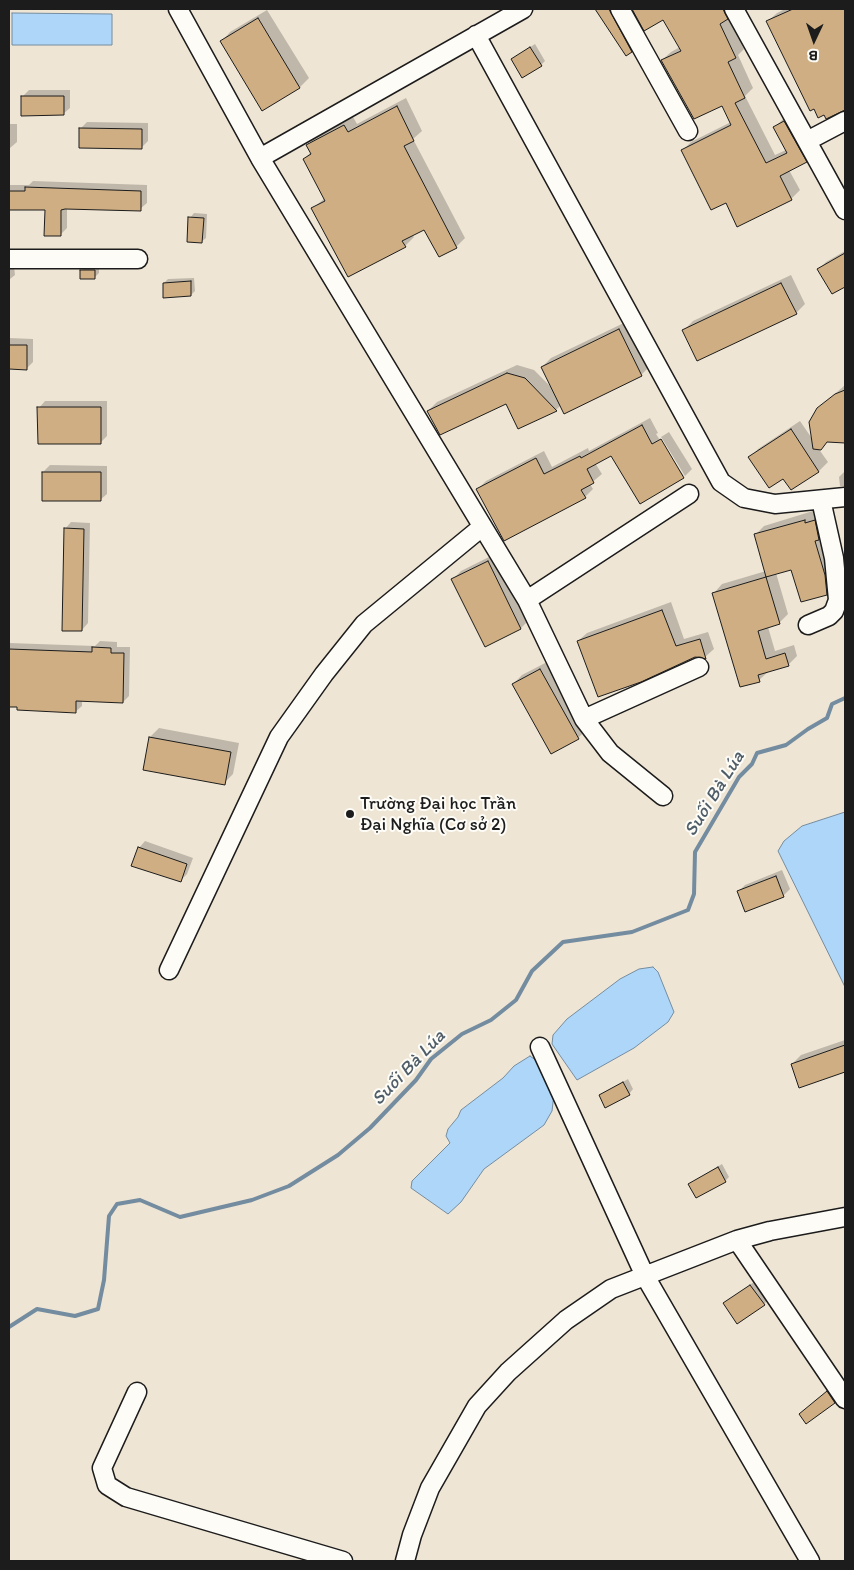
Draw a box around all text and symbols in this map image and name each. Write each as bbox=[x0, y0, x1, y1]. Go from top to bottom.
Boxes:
north arrow bbox=[789, 15, 839, 65]
text: B bbox=[808, 47, 818, 64]
water label: Suối Bà Lúa bbox=[680, 747, 750, 841]
place label: Trường Đại học Trần Đại Nghĩa (Cơ sở 2) bbox=[360, 793, 516, 836]
marker: Trường Đại học Trần Đại Nghĩa (Cơ sở 2) bbox=[344, 808, 356, 820]
water label: Suối Bà Lúa bbox=[367, 1025, 451, 1111]

